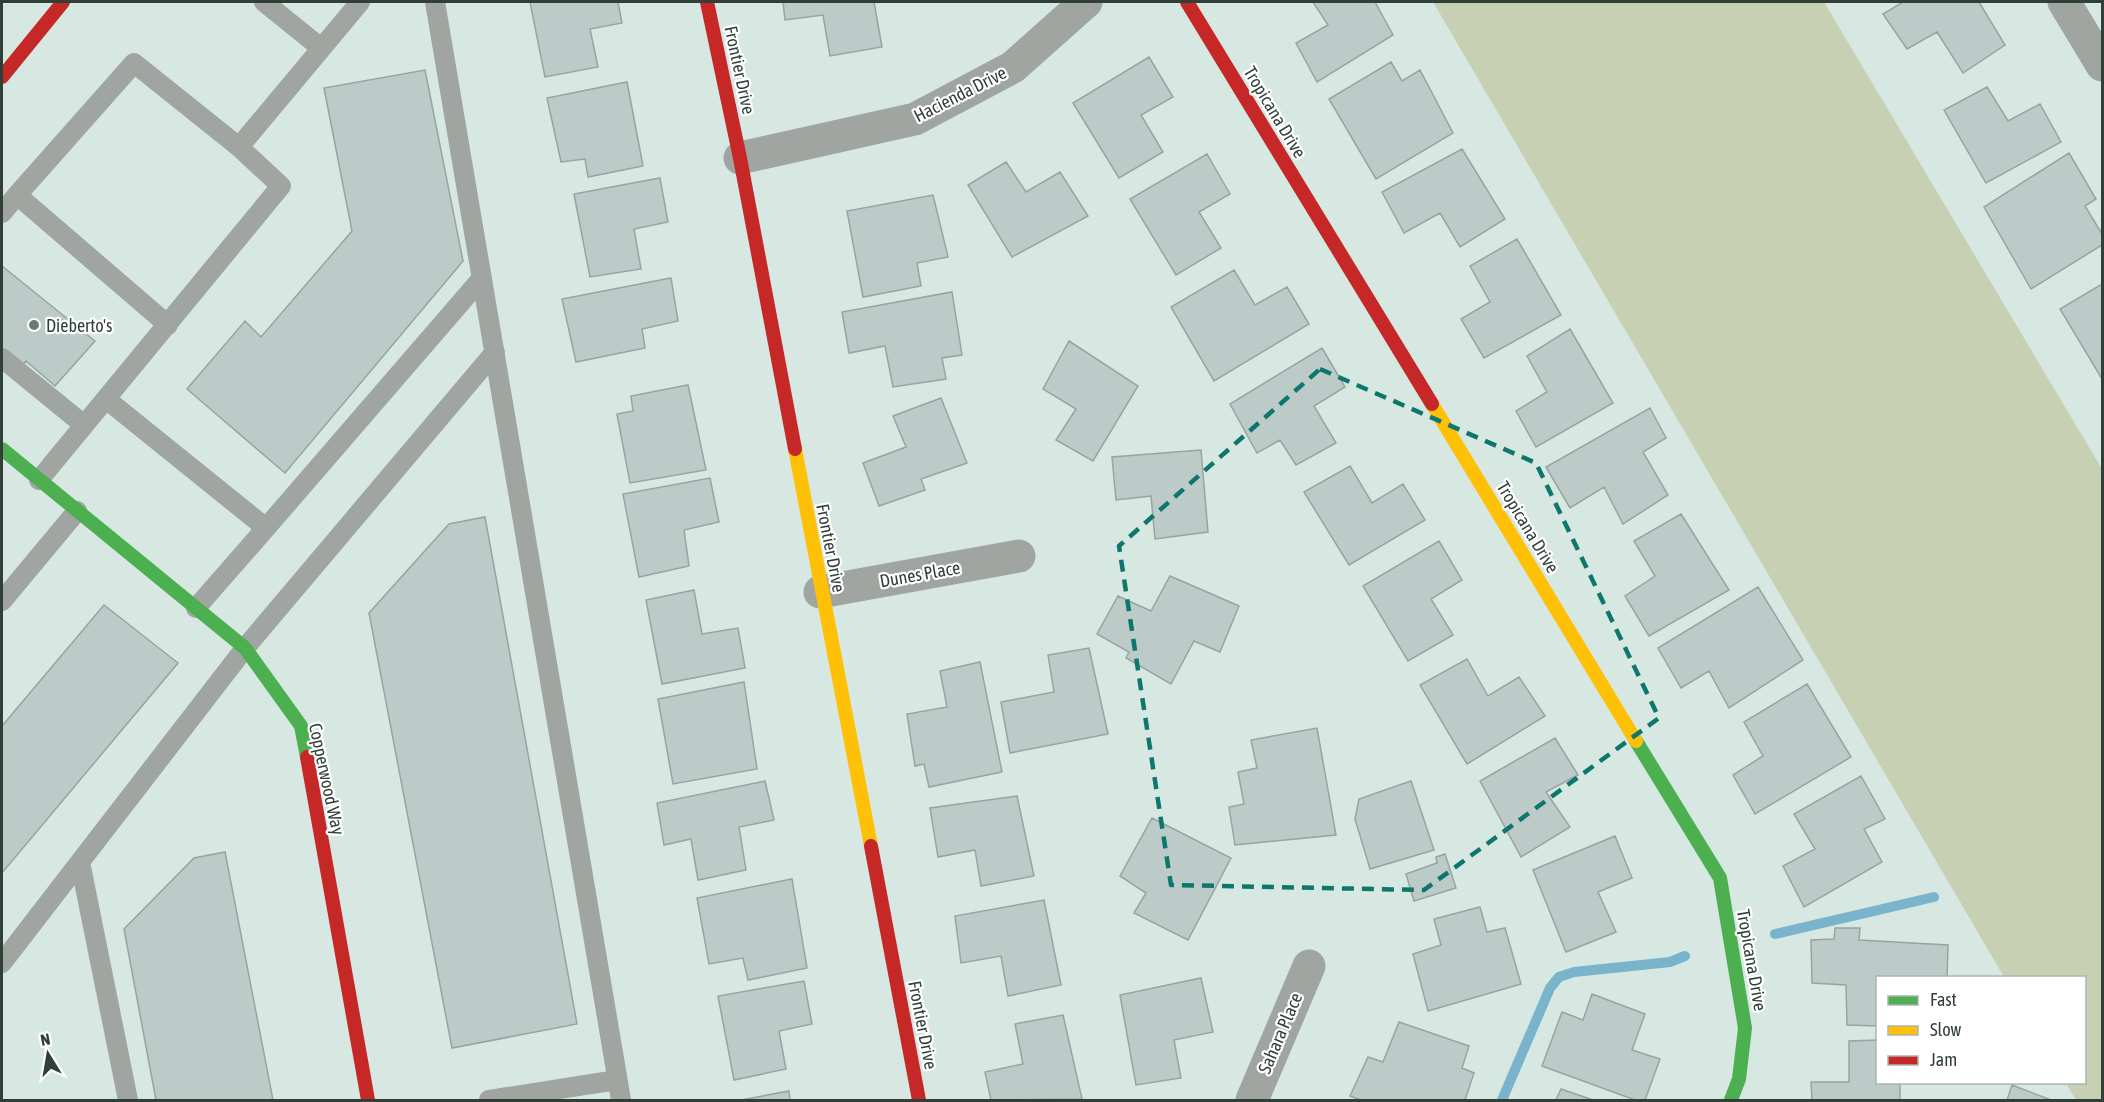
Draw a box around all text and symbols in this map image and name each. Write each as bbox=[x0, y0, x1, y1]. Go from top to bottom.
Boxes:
street label: Frontier Drive bbox=[720, 24, 760, 116]
street label: Hacienda Drive bbox=[910, 62, 1010, 126]
street label: Tropicana Drive bbox=[1240, 63, 1310, 161]
place label: Dieberto's bbox=[46, 315, 112, 336]
marker: Dieberto's bbox=[27, 318, 41, 332]
street label: Tropicana Drive bbox=[1493, 478, 1563, 576]
street label: Frontier Drive bbox=[812, 502, 850, 594]
street label: Dunes Place bbox=[878, 557, 962, 591]
street label: Copperwood Way bbox=[305, 721, 349, 837]
street label: Tropicana Drive bbox=[1733, 908, 1771, 1012]
legend bbox=[1876, 976, 2086, 1084]
street label: Frontier Drive bbox=[904, 979, 942, 1071]
street label: Sahara Place bbox=[1254, 989, 1306, 1077]
text: Fast bbox=[1930, 989, 1957, 1010]
text: Slow bbox=[1930, 1019, 1961, 1040]
north arrow bbox=[18, 1024, 78, 1084]
text: N bbox=[39, 1030, 51, 1049]
text: Jam bbox=[1930, 1049, 1957, 1070]

